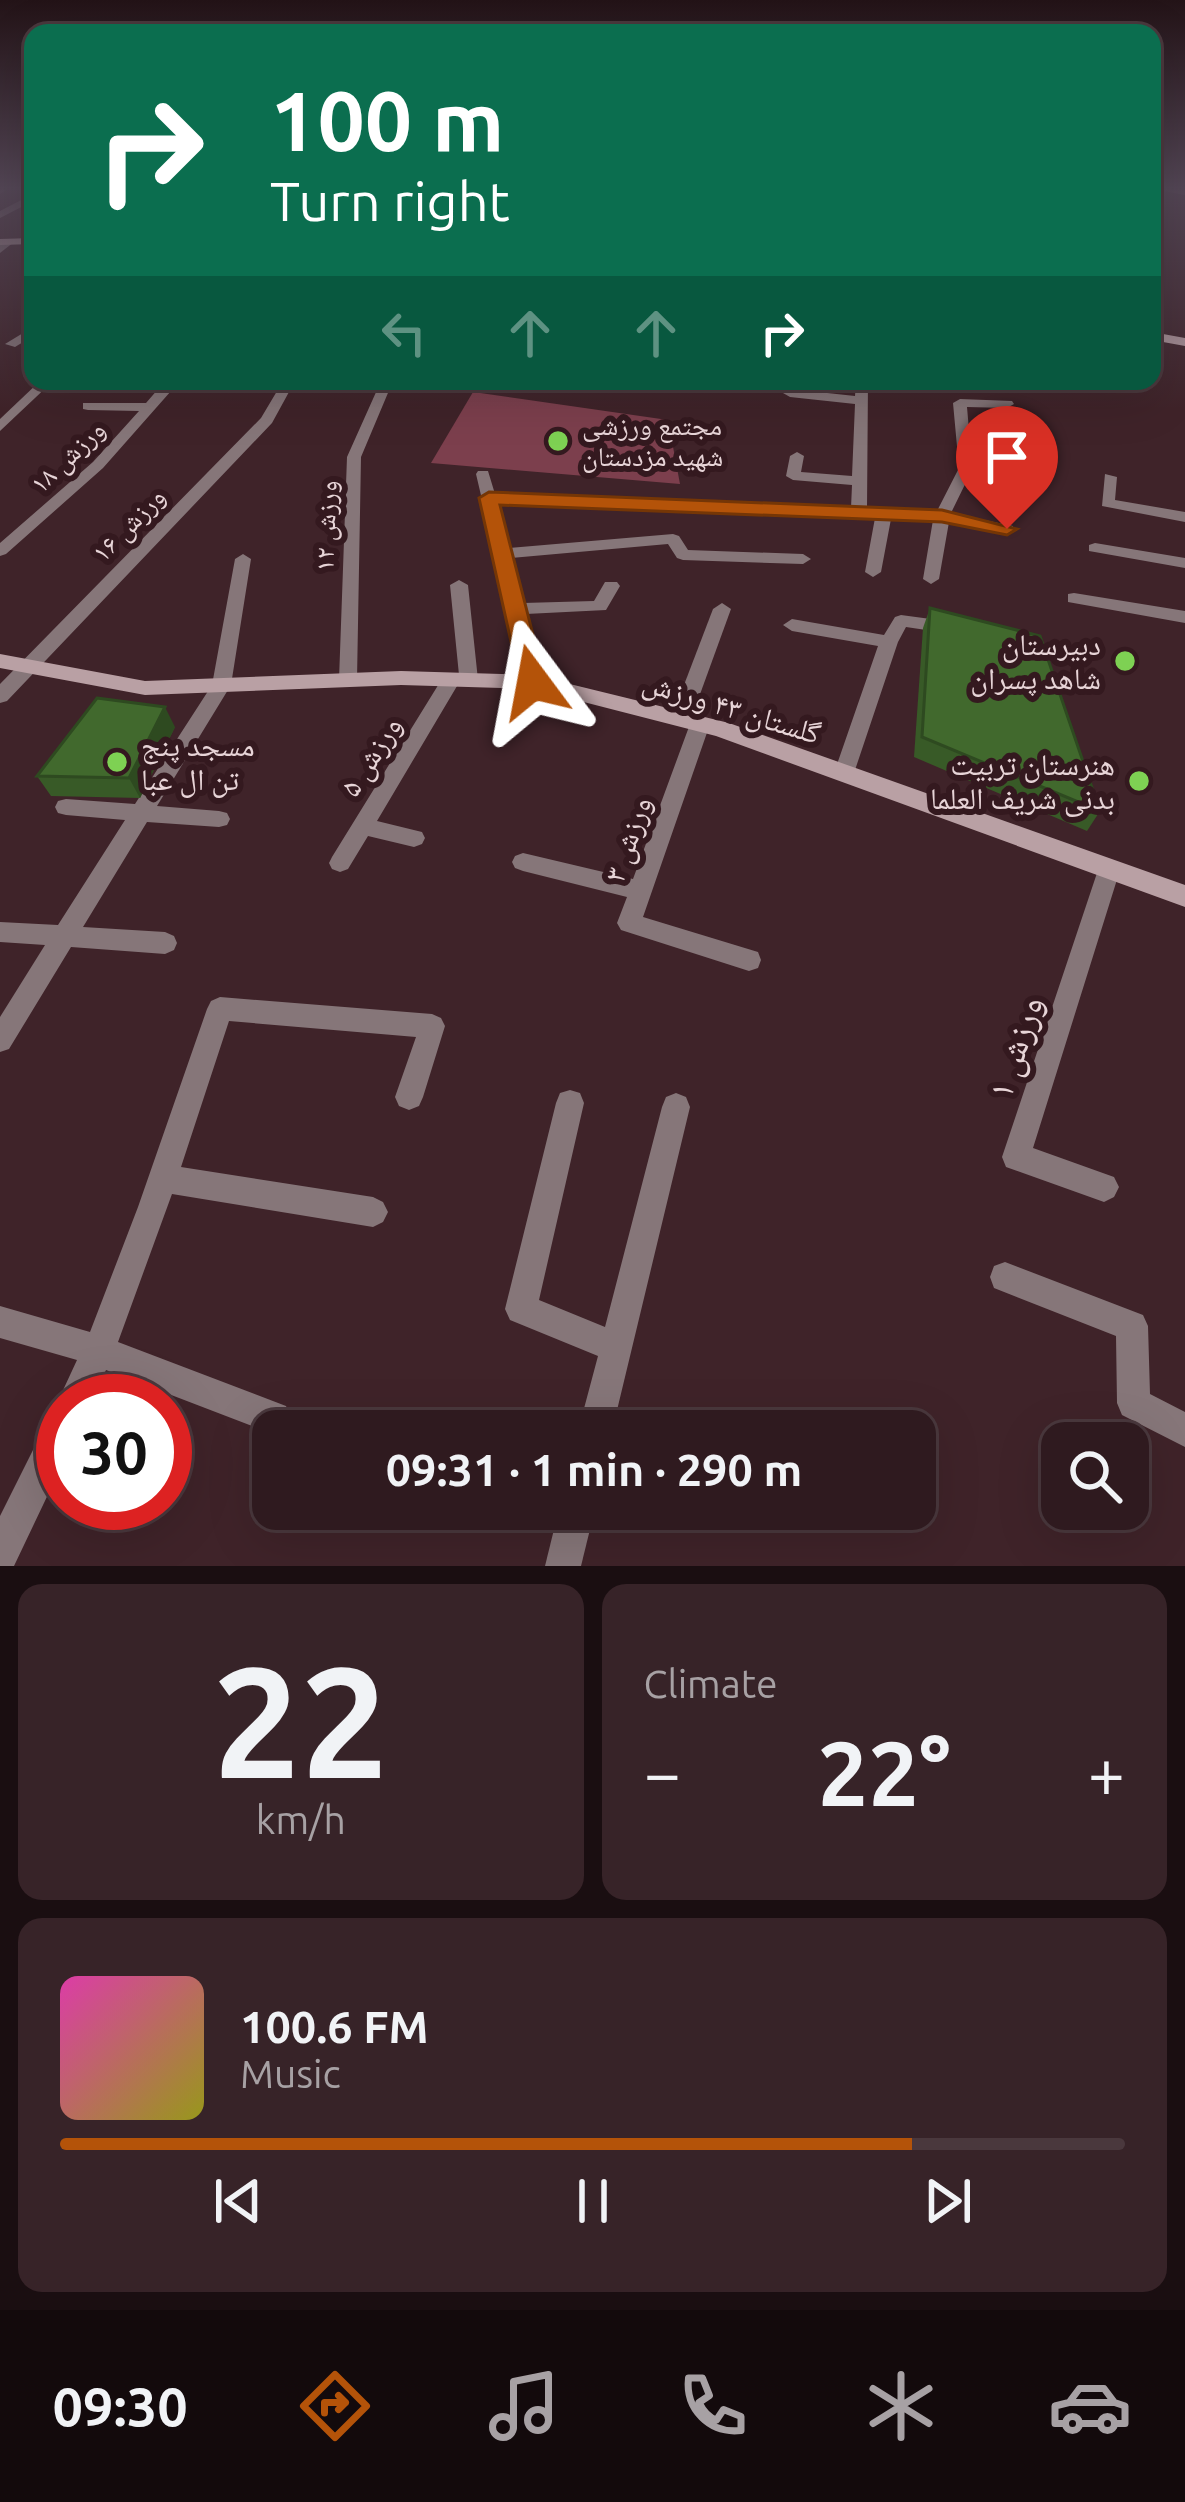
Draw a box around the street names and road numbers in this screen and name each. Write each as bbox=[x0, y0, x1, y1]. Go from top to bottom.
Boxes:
street label: ورزش ۱۸ bbox=[24, 414, 112, 500]
street label: ورزش ۱۲ bbox=[308, 480, 344, 572]
street label: ورزش ۱۶ bbox=[86, 481, 172, 569]
street label: گلستان ۴۳ ورزش bbox=[638, 664, 825, 752]
street label: ورزش ۵ bbox=[332, 710, 409, 803]
street label: ورزش ۳ bbox=[597, 792, 659, 887]
street label: ورزش ۱ bbox=[978, 990, 1052, 1104]

